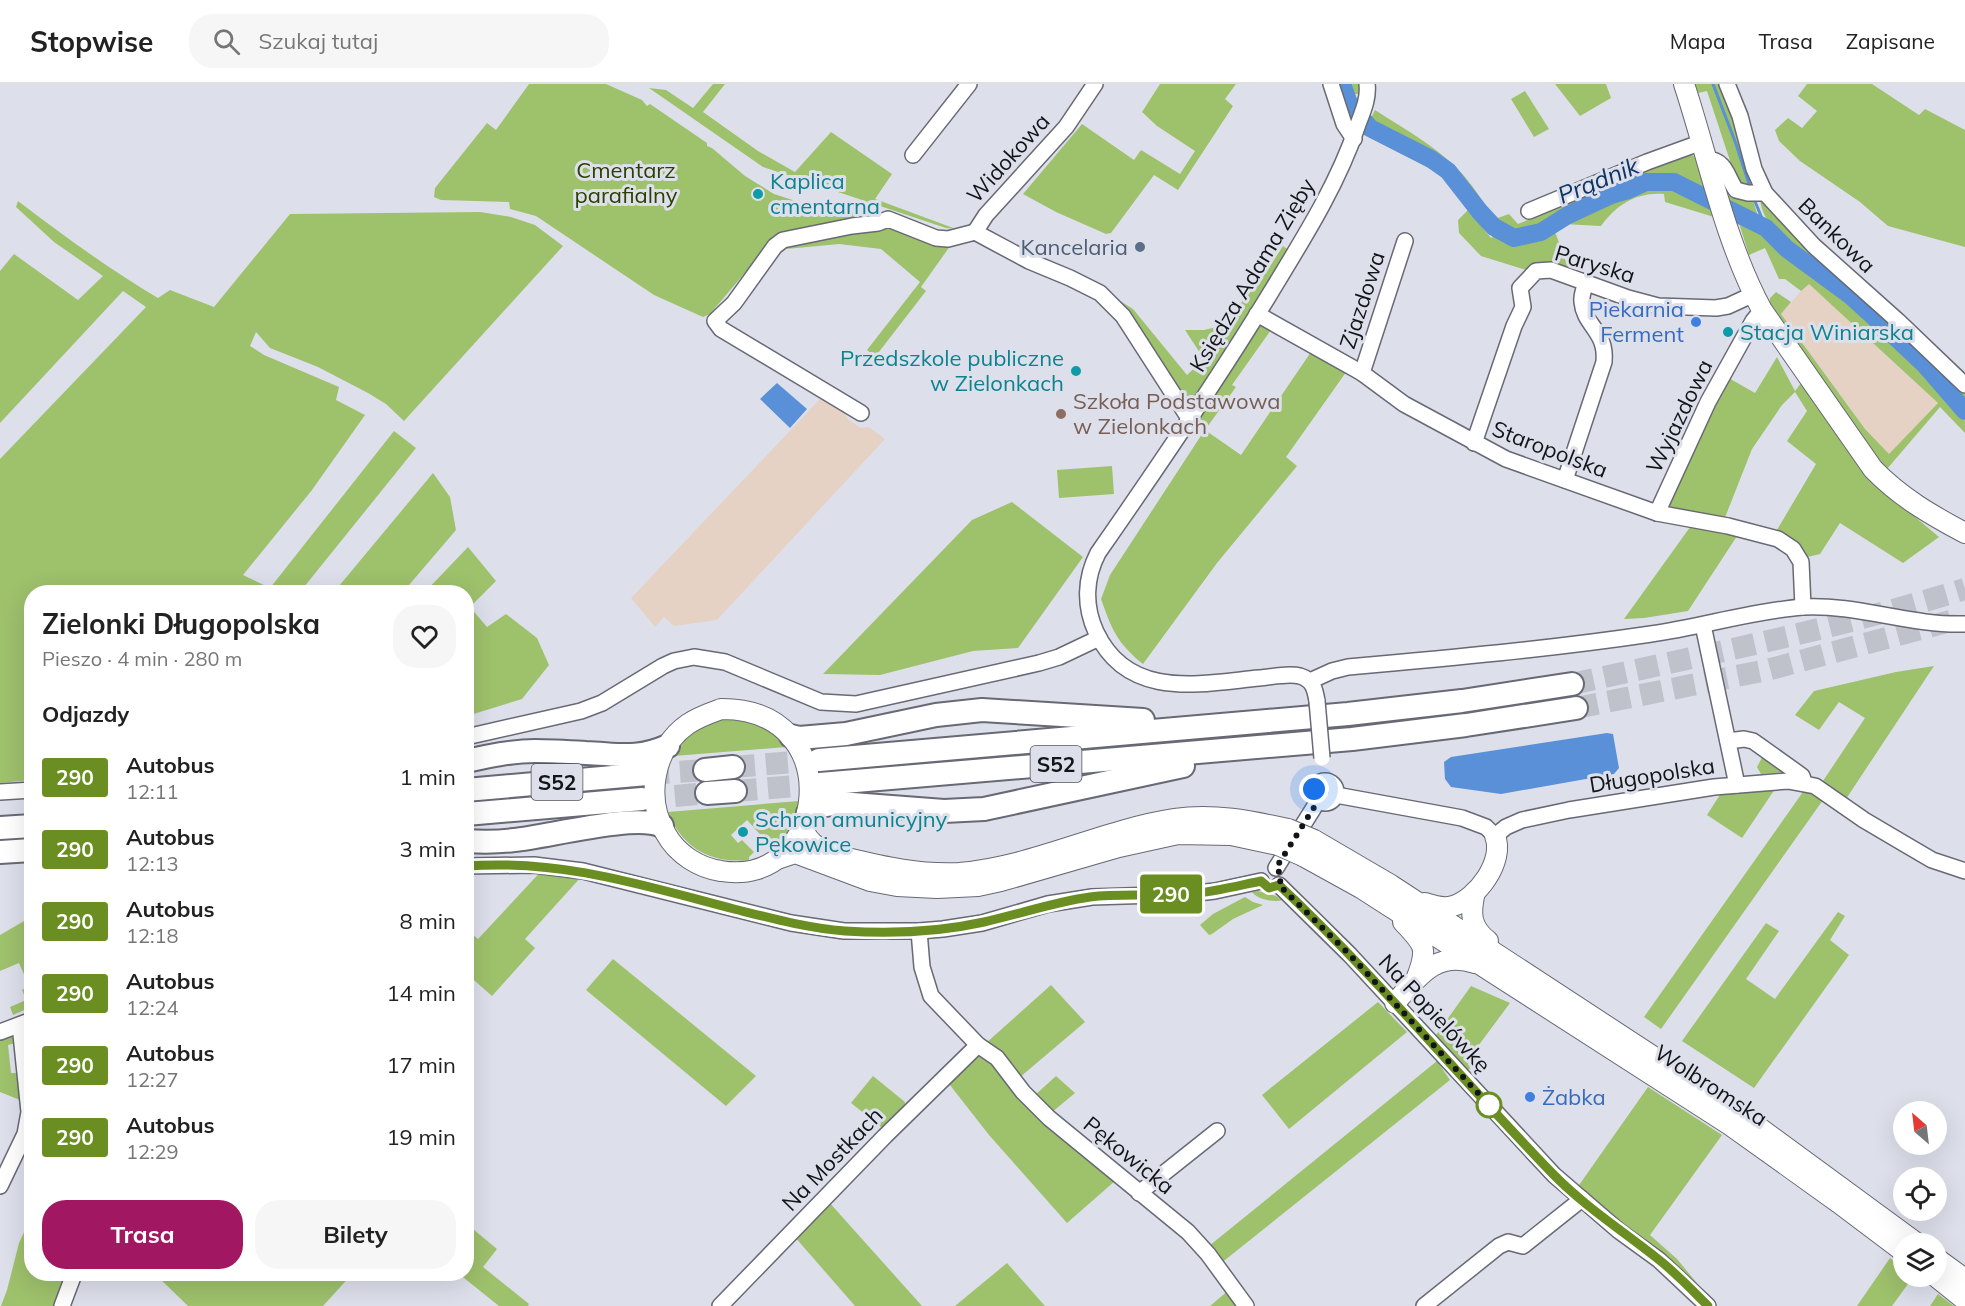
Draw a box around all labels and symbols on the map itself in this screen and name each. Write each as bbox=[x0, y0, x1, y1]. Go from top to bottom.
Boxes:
street label: Widokowa bbox=[960, 107, 1056, 209]
water label: Prądnik bbox=[1553, 150, 1644, 210]
park label: Cmentarz parafialny bbox=[574, 156, 678, 209]
place label: Kaplica cmentarna bbox=[770, 167, 880, 220]
street label: Księdza Adama Zięby bbox=[1183, 173, 1321, 377]
marker: Kaplica cmentarna bbox=[751, 187, 765, 201]
street label: Bankowa bbox=[1793, 191, 1881, 279]
place label: Kancelaria bbox=[1020, 233, 1128, 261]
street label: Paryska bbox=[1551, 239, 1639, 289]
marker: Kancelaria bbox=[1133, 240, 1147, 254]
street label: Zjazdowa bbox=[1333, 248, 1391, 352]
place label: Piekarnia Ferment bbox=[1589, 295, 1684, 348]
marker: Piekarnia Ferment bbox=[1689, 315, 1703, 329]
place label: Stacja Winiarska bbox=[1740, 318, 1914, 346]
marker: Stacja Winiarska bbox=[1721, 325, 1735, 339]
place label: Przedszkole publiczne w Zielonkach bbox=[840, 344, 1064, 397]
street label: Wyjazdowa bbox=[1639, 355, 1719, 477]
marker: Przedszkole publiczne w Zielonkach bbox=[1069, 364, 1083, 378]
place label: Szkoła Podstawowa w Zielonkach bbox=[1073, 387, 1281, 440]
marker: Szkoła Podstawowa w Zielonkach bbox=[1054, 407, 1068, 421]
street label: Staropolska bbox=[1488, 414, 1612, 484]
road number: S52 bbox=[1030, 746, 1082, 782]
street label: Długopolska bbox=[1587, 751, 1717, 799]
road number: S52 bbox=[532, 764, 582, 800]
your location bbox=[1299, 774, 1329, 804]
place label: Schron amunicyjny Pękowice bbox=[755, 805, 948, 858]
marker: Schron amunicyjny Pękowice bbox=[736, 825, 750, 839]
line badge: 290 bbox=[1136, 874, 1206, 914]
street label: Na Popielówkę bbox=[1373, 948, 1497, 1078]
street label: Wolbromska bbox=[1649, 1038, 1773, 1132]
place label: Żabka bbox=[1542, 1083, 1606, 1111]
marker: Żabka bbox=[1523, 1090, 1537, 1104]
unlabelled marker bbox=[1476, 1092, 1502, 1118]
street label: Na Mostkach bbox=[776, 1101, 888, 1217]
north arrow bbox=[1893, 1101, 1947, 1155]
street label: Pękowicka bbox=[1078, 1110, 1180, 1200]

